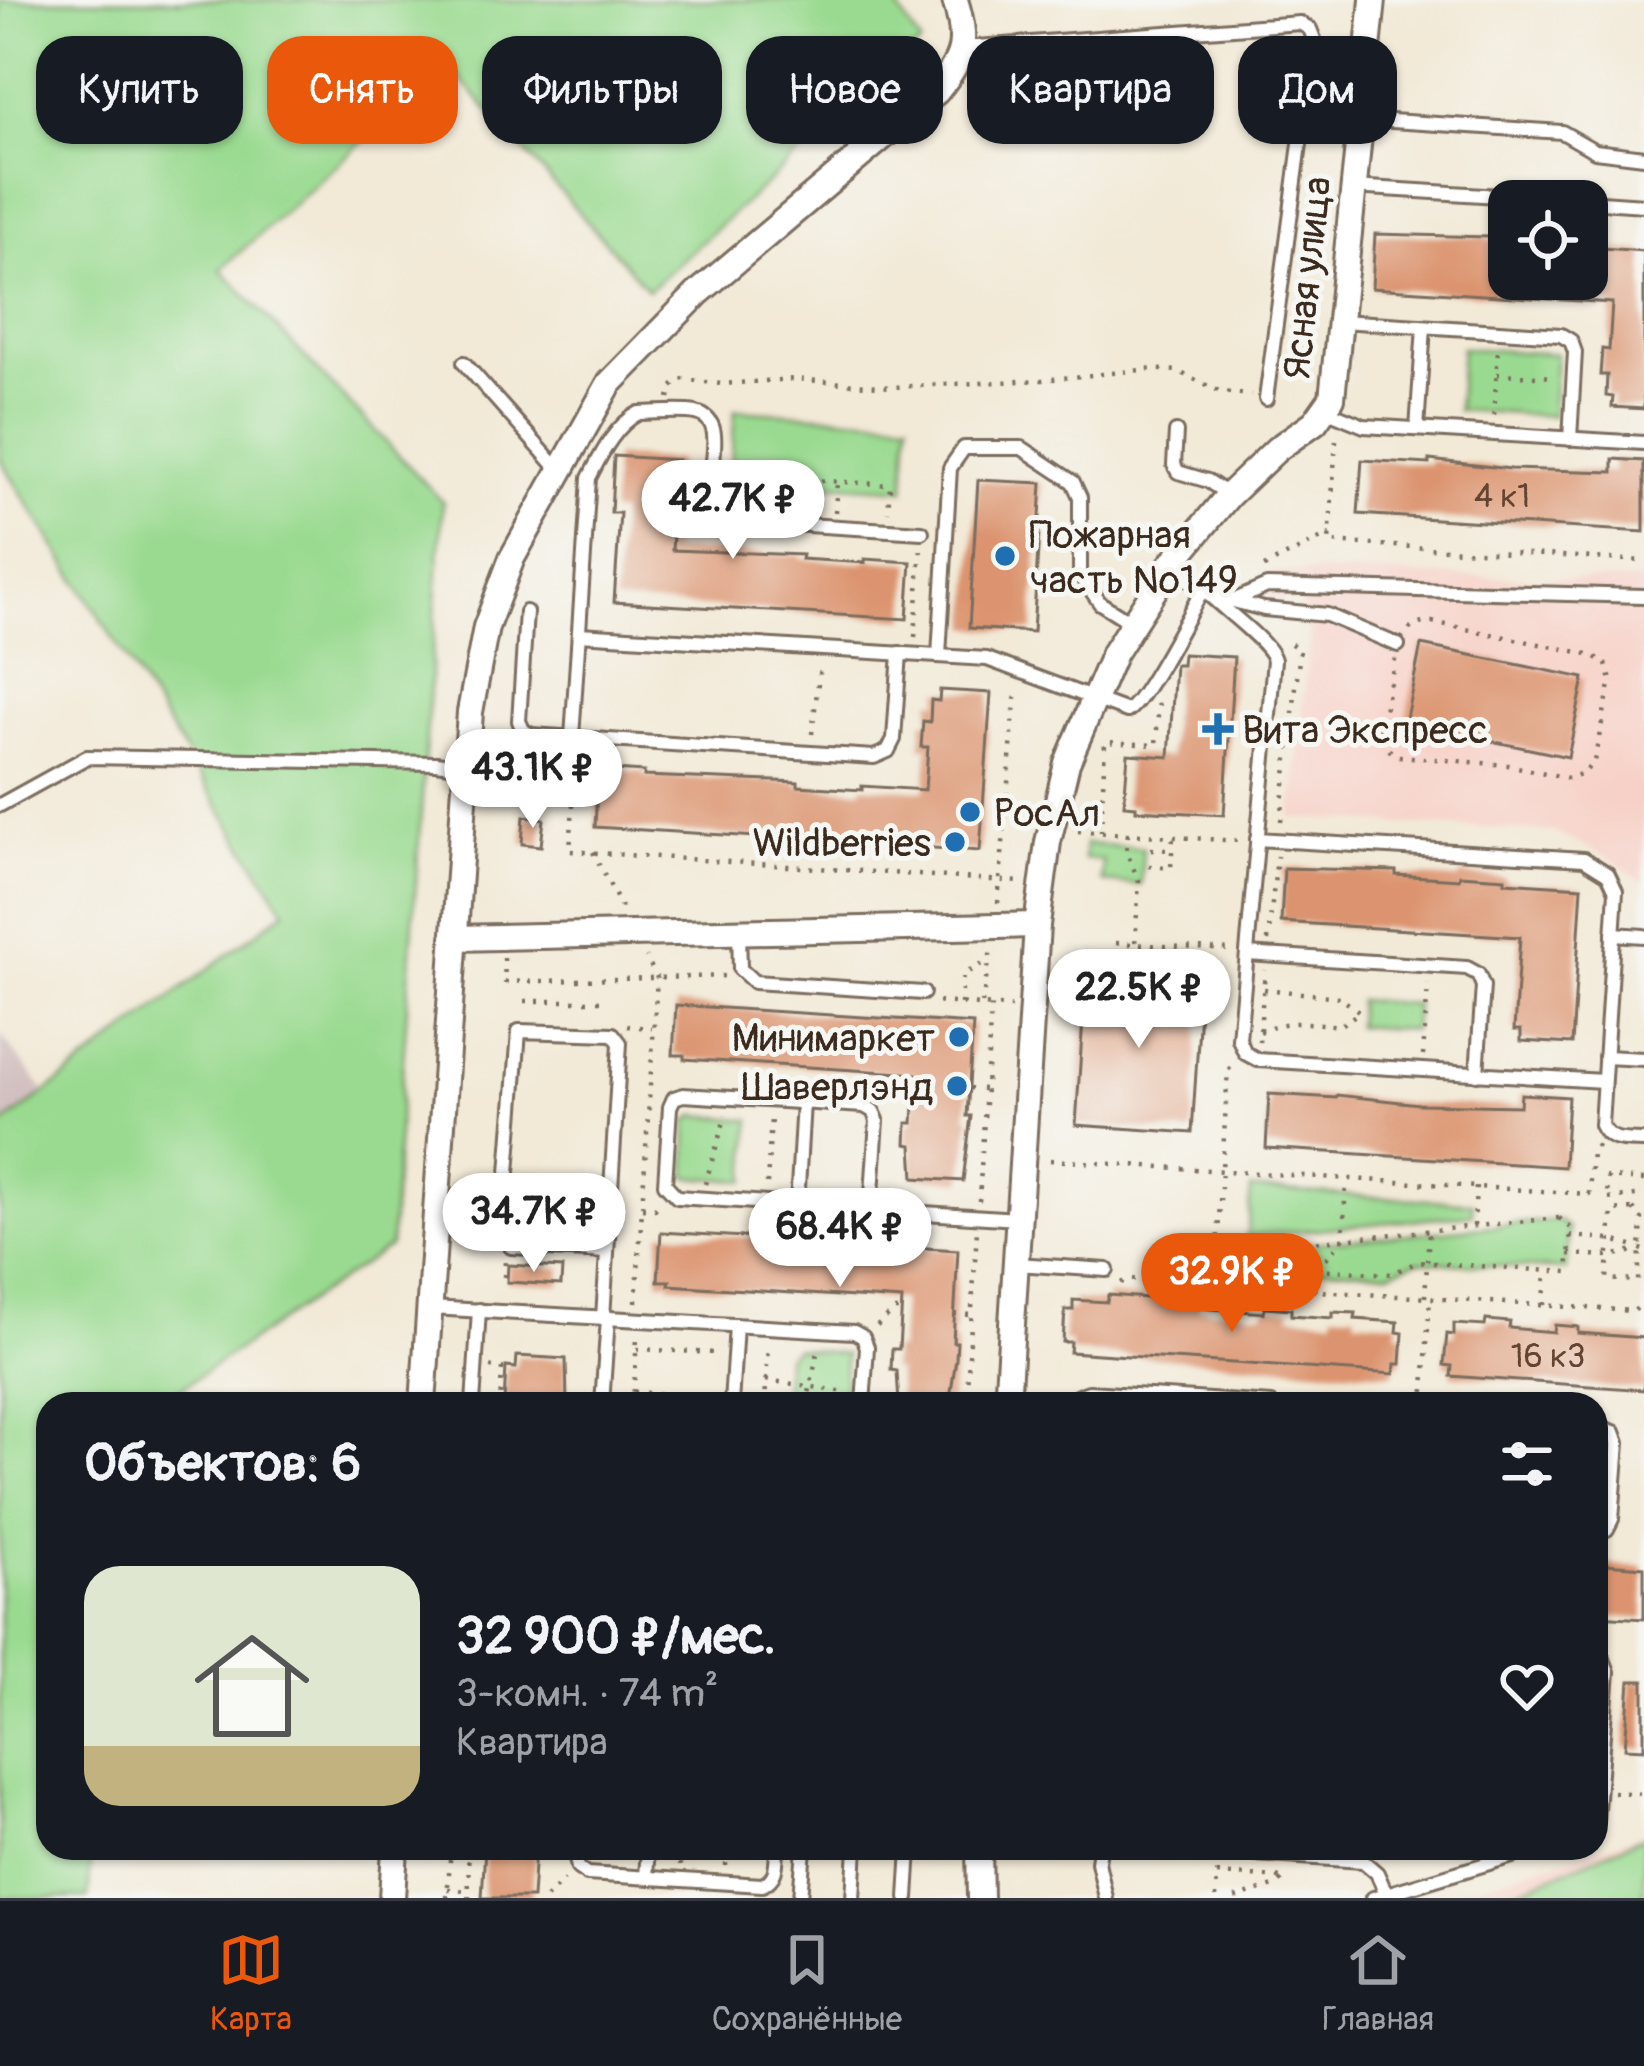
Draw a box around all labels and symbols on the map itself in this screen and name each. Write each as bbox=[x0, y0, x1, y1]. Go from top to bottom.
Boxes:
street label: Ясная улица bbox=[1272, 174, 1343, 382]
pin: 42.7K ₽ bbox=[622, 460, 844, 562]
house number: 4 к1 bbox=[1474, 476, 1530, 517]
place label: Пожарная чаcть №149 bbox=[1029, 511, 1238, 605]
marker: Пожарная чаcть №149 bbox=[992, 543, 1018, 569]
place label: Вита Экспресс bbox=[1242, 706, 1488, 755]
marker: Вита Экспресс bbox=[1205, 716, 1231, 742]
pin: 43.1K ₽ bbox=[422, 729, 644, 831]
place label: РосАл bbox=[994, 789, 1100, 838]
marker: РосАл bbox=[957, 799, 983, 825]
place label: Wildberries bbox=[753, 819, 931, 868]
marker: Wildberries bbox=[942, 829, 968, 855]
pin: 22.5K ₽ bbox=[1028, 949, 1250, 1051]
place label: Минимаркет bbox=[732, 1014, 935, 1063]
marker: Минимаркет bbox=[946, 1024, 972, 1050]
place label: Шаверлэнд bbox=[742, 1063, 934, 1112]
marker: Шаверлэнд bbox=[944, 1073, 970, 1099]
pin: 34.7K ₽ bbox=[423, 1173, 645, 1275]
pin: 68.4K ₽ bbox=[729, 1188, 951, 1290]
pin: 32.9K ₽ bbox=[1121, 1233, 1343, 1335]
house number: 16 к3 bbox=[1511, 1336, 1585, 1377]

